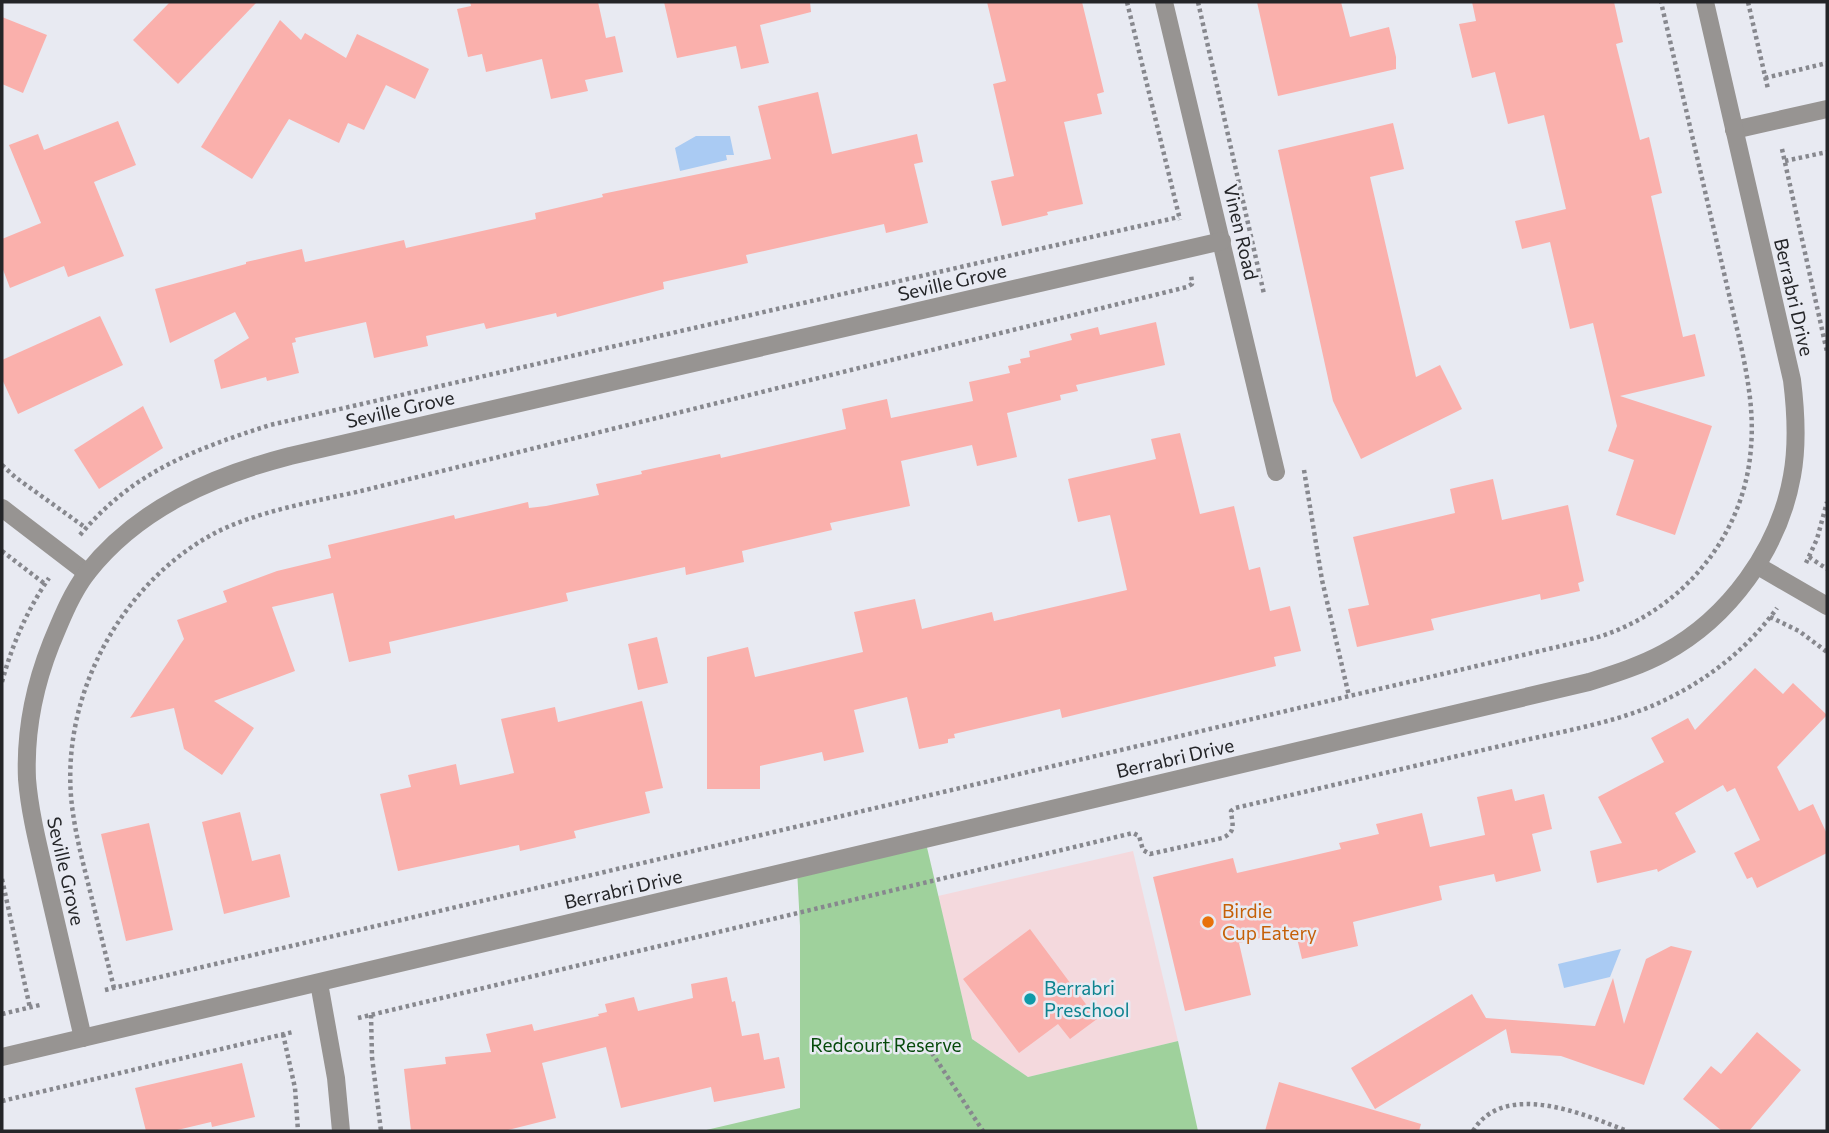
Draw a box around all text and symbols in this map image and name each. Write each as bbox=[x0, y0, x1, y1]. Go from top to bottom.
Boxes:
street label: Vinen Road bbox=[1219, 182, 1264, 282]
street label: Berrabri Drive bbox=[1770, 236, 1819, 358]
street label: Seville Grove bbox=[895, 258, 1008, 305]
street label: Seville Grove bbox=[343, 385, 456, 432]
street label: Berrabri Drive bbox=[1114, 733, 1236, 782]
street label: Seville Grove bbox=[43, 814, 90, 927]
street label: Berrabri Drive bbox=[562, 864, 684, 913]
place label: Birdie Cup Eatery bbox=[1222, 899, 1317, 944]
marker: Birdie Cup Eatery bbox=[1200, 914, 1216, 930]
place label: Berrabri Preschool bbox=[1044, 976, 1130, 1021]
marker: Berrabri Preschool bbox=[1022, 991, 1038, 1007]
park label: Redcourt Reserve bbox=[810, 1033, 962, 1056]

